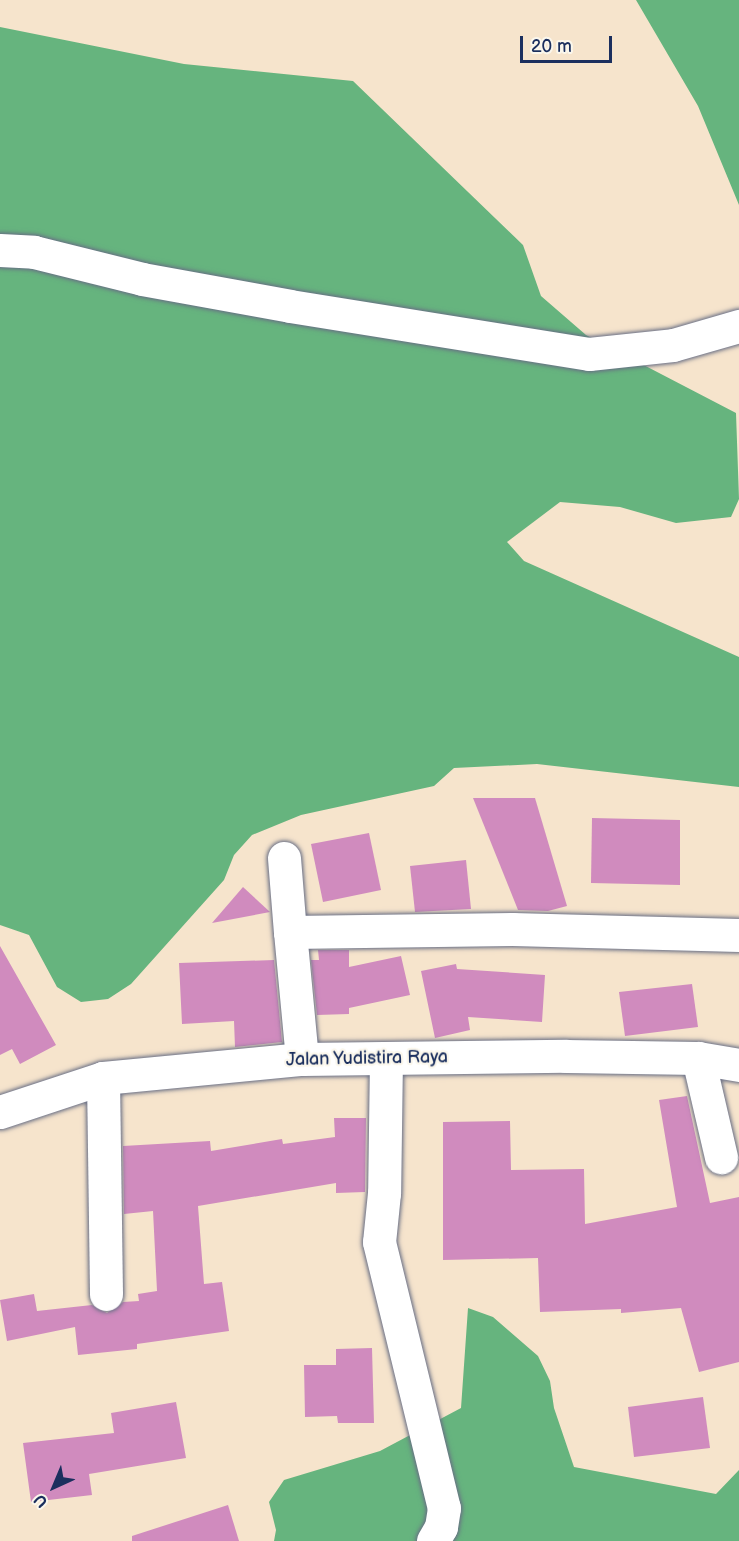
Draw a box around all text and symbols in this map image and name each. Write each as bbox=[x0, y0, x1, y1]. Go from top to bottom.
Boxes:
scale bar bbox=[523, 24, 614, 62]
text: 20 m bbox=[531, 36, 572, 57]
street label: Jalan Yudistira Raya bbox=[285, 1047, 449, 1071]
north arrow bbox=[24, 1457, 84, 1517]
text: U bbox=[30, 1490, 52, 1511]

